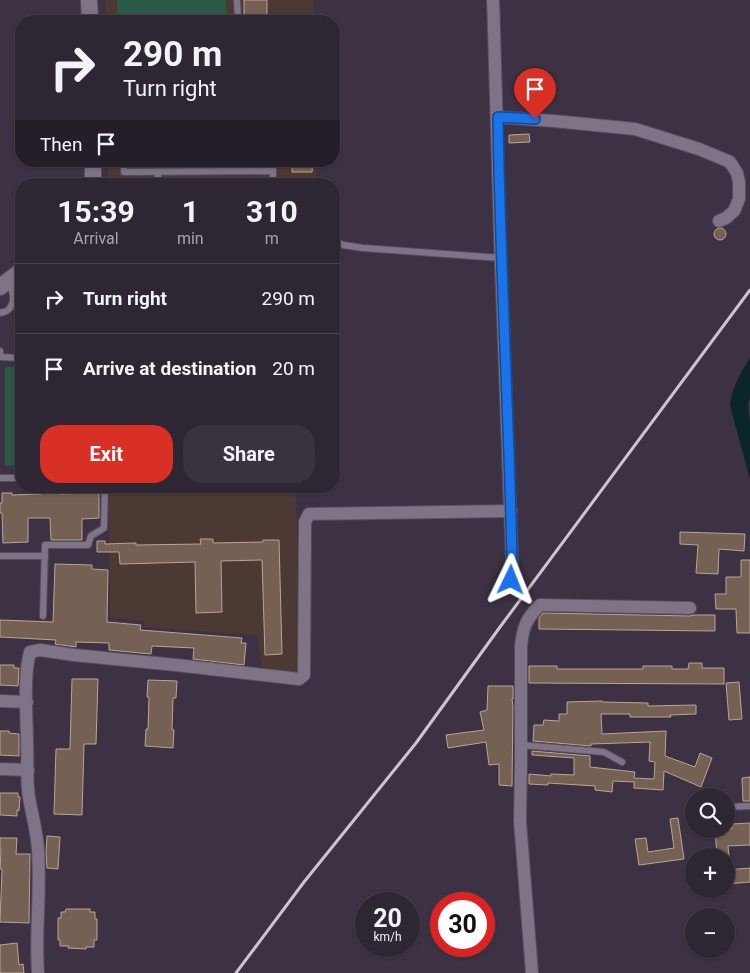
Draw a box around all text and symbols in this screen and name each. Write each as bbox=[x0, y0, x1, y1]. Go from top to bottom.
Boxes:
text: 290 m bbox=[123, 34, 222, 75]
icon: right bbox=[40, 35, 105, 100]
pin bbox=[514, 68, 556, 119]
icon: arrive bbox=[521, 75, 549, 103]
text: Turn right bbox=[123, 76, 217, 101]
icon: arrive bbox=[92, 130, 120, 158]
text: Then bbox=[40, 133, 82, 156]
text: 15:39 bbox=[57, 194, 135, 229]
text: 1 bbox=[182, 194, 199, 229]
text: 310 bbox=[246, 194, 298, 229]
text: Arrival bbox=[73, 229, 119, 248]
text: min bbox=[177, 229, 204, 248]
text: m bbox=[265, 229, 279, 248]
icon: right bbox=[40, 285, 68, 313]
text: Turn right bbox=[83, 287, 167, 310]
text: 290 m bbox=[262, 287, 315, 310]
icon: arrive bbox=[40, 355, 68, 383]
text: Arrive at destination bbox=[83, 357, 256, 380]
text: 20 m bbox=[272, 357, 315, 380]
button: Exit bbox=[40, 425, 173, 483]
button: Share bbox=[183, 425, 315, 483]
position arrow bbox=[484, 553, 536, 605]
map controls bbox=[685, 788, 735, 958]
button: search bbox=[685, 788, 735, 838]
button: + bbox=[685, 848, 735, 898]
speed limit sign: 30 bbox=[430, 892, 495, 957]
text: 20 bbox=[373, 904, 402, 933]
button: − bbox=[685, 908, 735, 958]
text: km/h bbox=[373, 930, 402, 944]

